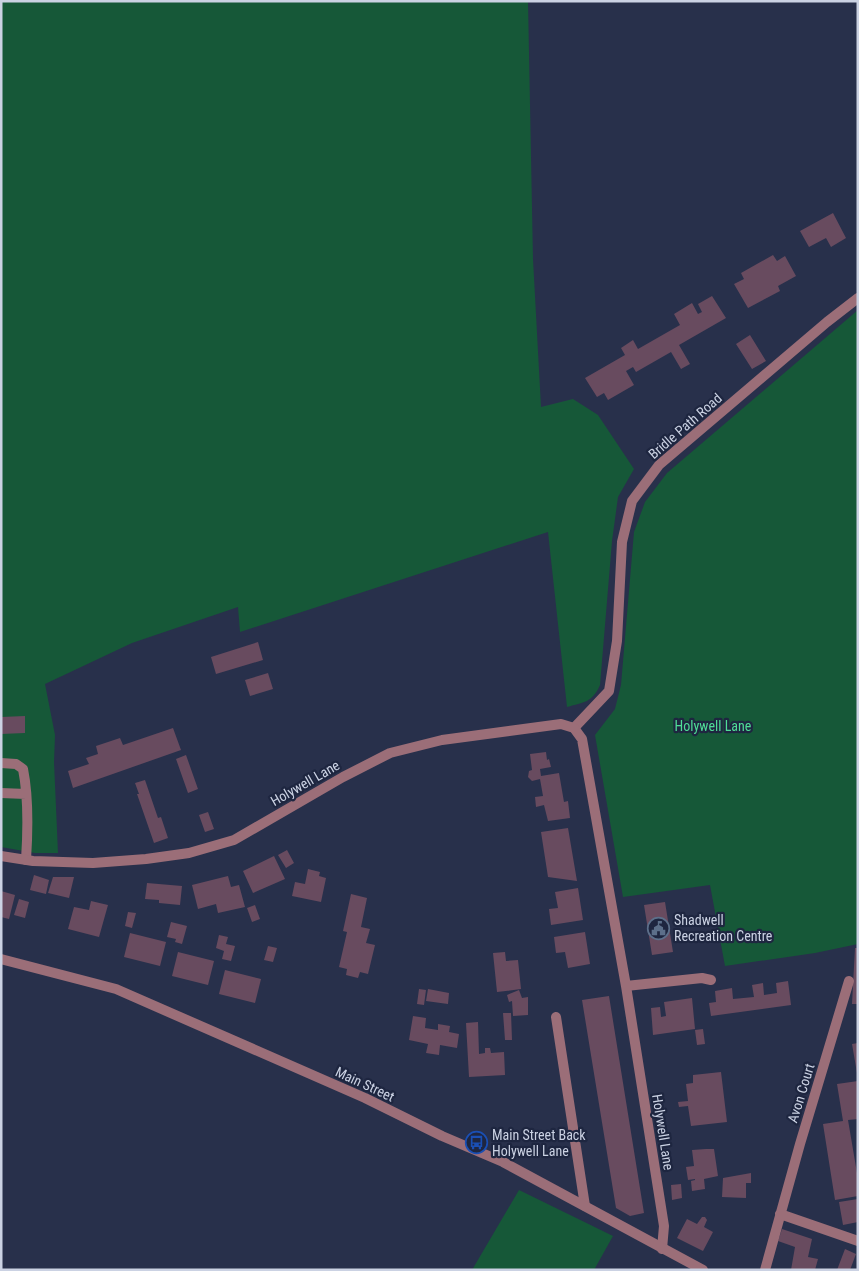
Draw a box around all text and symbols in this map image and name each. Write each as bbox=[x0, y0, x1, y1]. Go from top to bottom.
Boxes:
street label: Bridle Path Road bbox=[645, 390, 725, 462]
park label: Holywell Lane bbox=[675, 718, 752, 734]
street label: Holywell Lane bbox=[268, 757, 343, 809]
place label: Shadwell Recreation Centre bbox=[674, 912, 773, 944]
public building icon: Shadwell Recreation Centre bbox=[646, 916, 670, 940]
street label: Avon Court bbox=[784, 1061, 818, 1125]
street label: Main Street bbox=[333, 1063, 397, 1105]
street label: Holywell Lane bbox=[649, 1093, 677, 1172]
place label: Main Street Back Holywell Lane bbox=[492, 1127, 586, 1159]
bus stop icon: Main Street Back Holywell Lane bbox=[464, 1131, 488, 1155]

